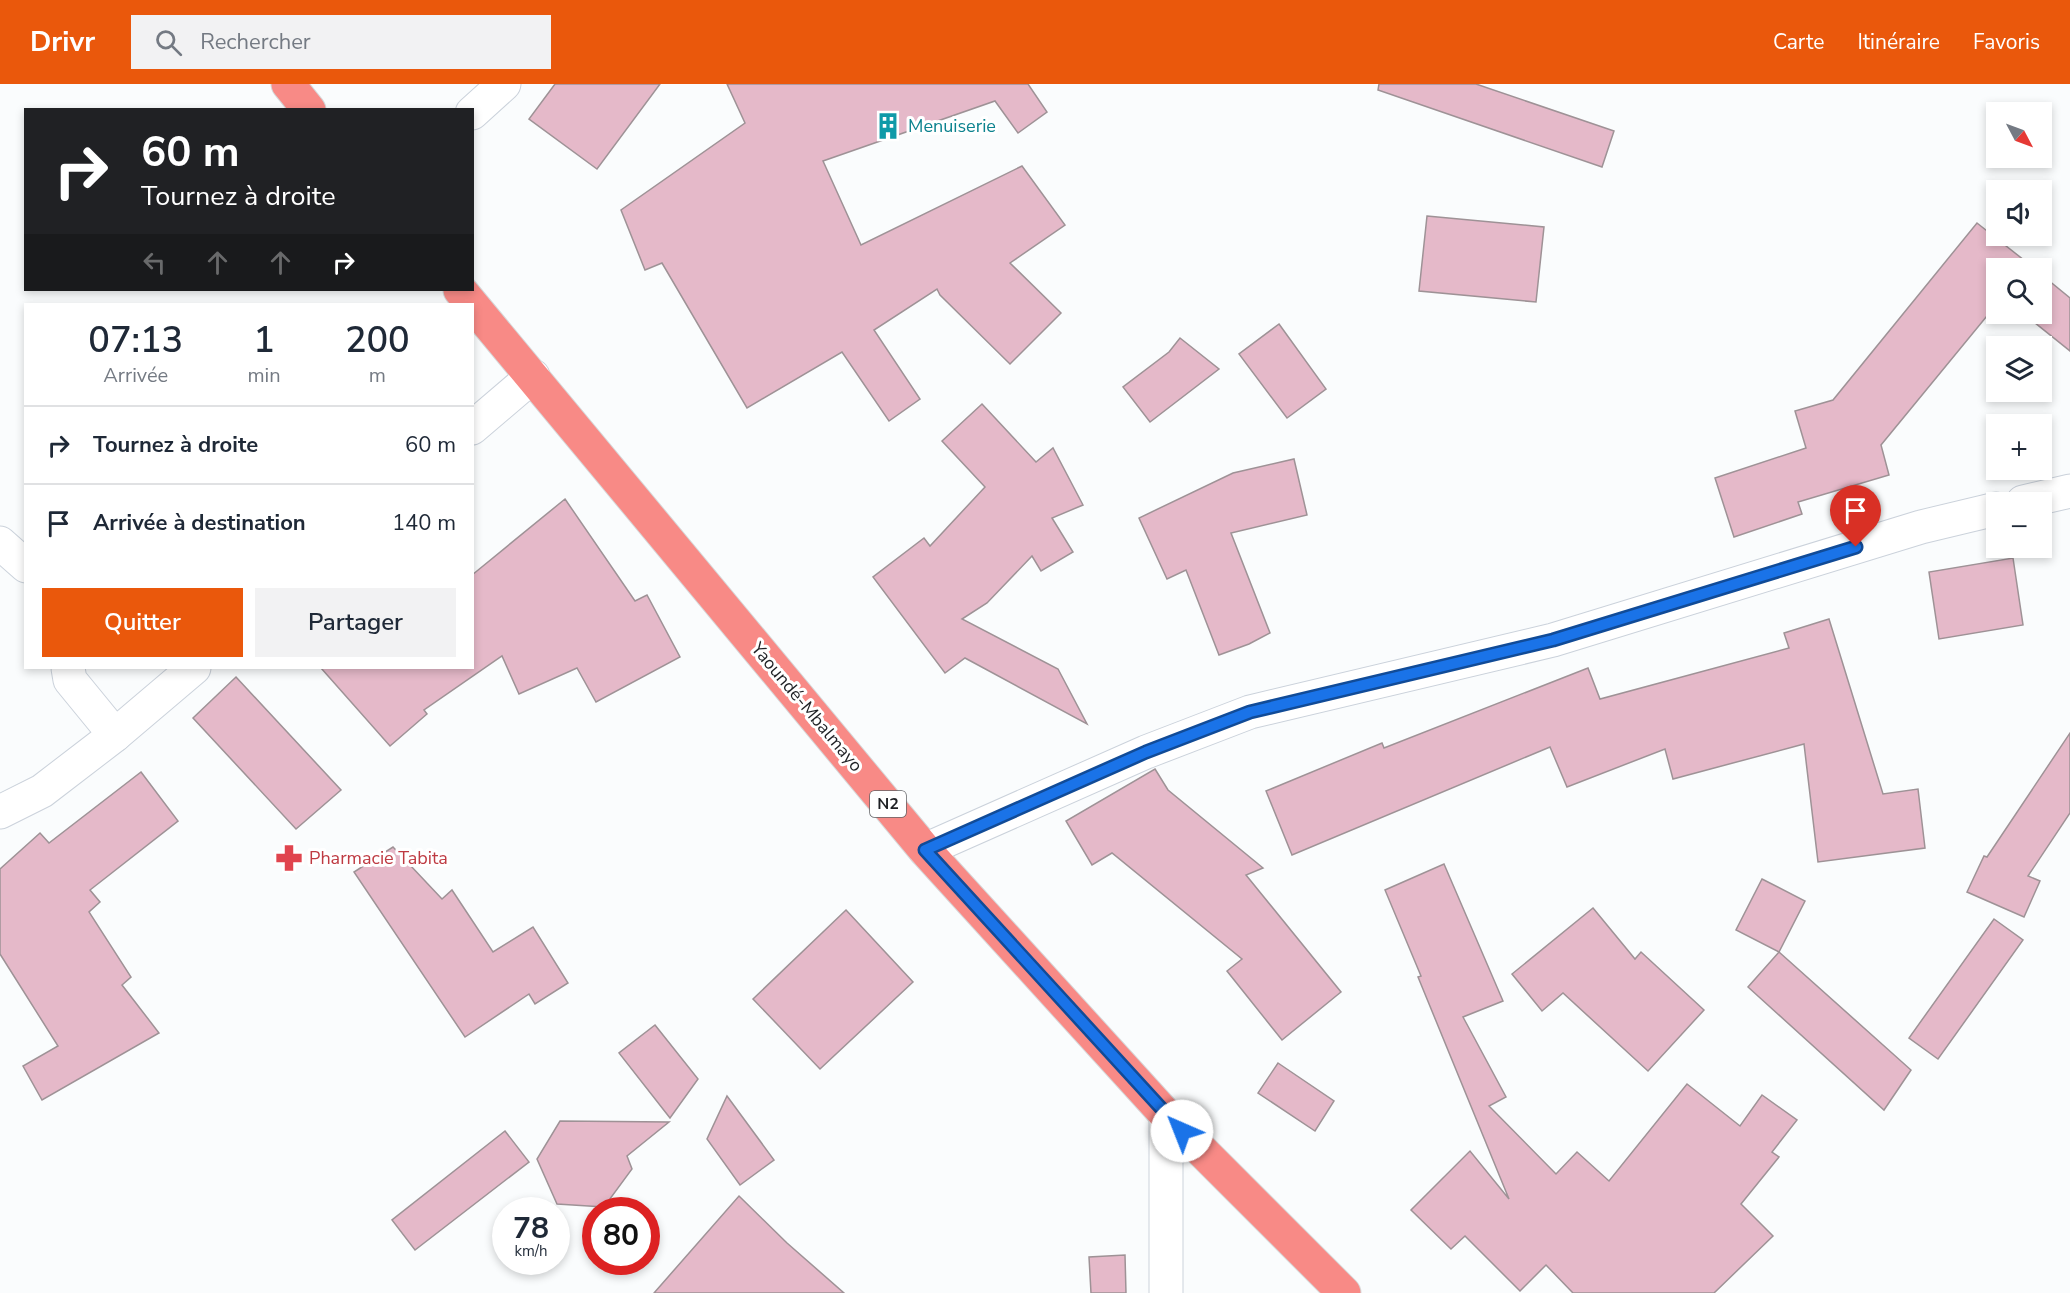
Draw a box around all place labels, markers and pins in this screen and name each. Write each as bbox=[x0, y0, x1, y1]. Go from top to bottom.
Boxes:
building icon: Menuiserie bbox=[873, 111, 903, 141]
place label: Menuiserie bbox=[908, 114, 996, 138]
pin bbox=[1830, 485, 1881, 547]
pharmacy icon: Pharmacie Tabita bbox=[274, 843, 304, 873]
place label: Pharmacie Tabita bbox=[309, 846, 448, 870]

